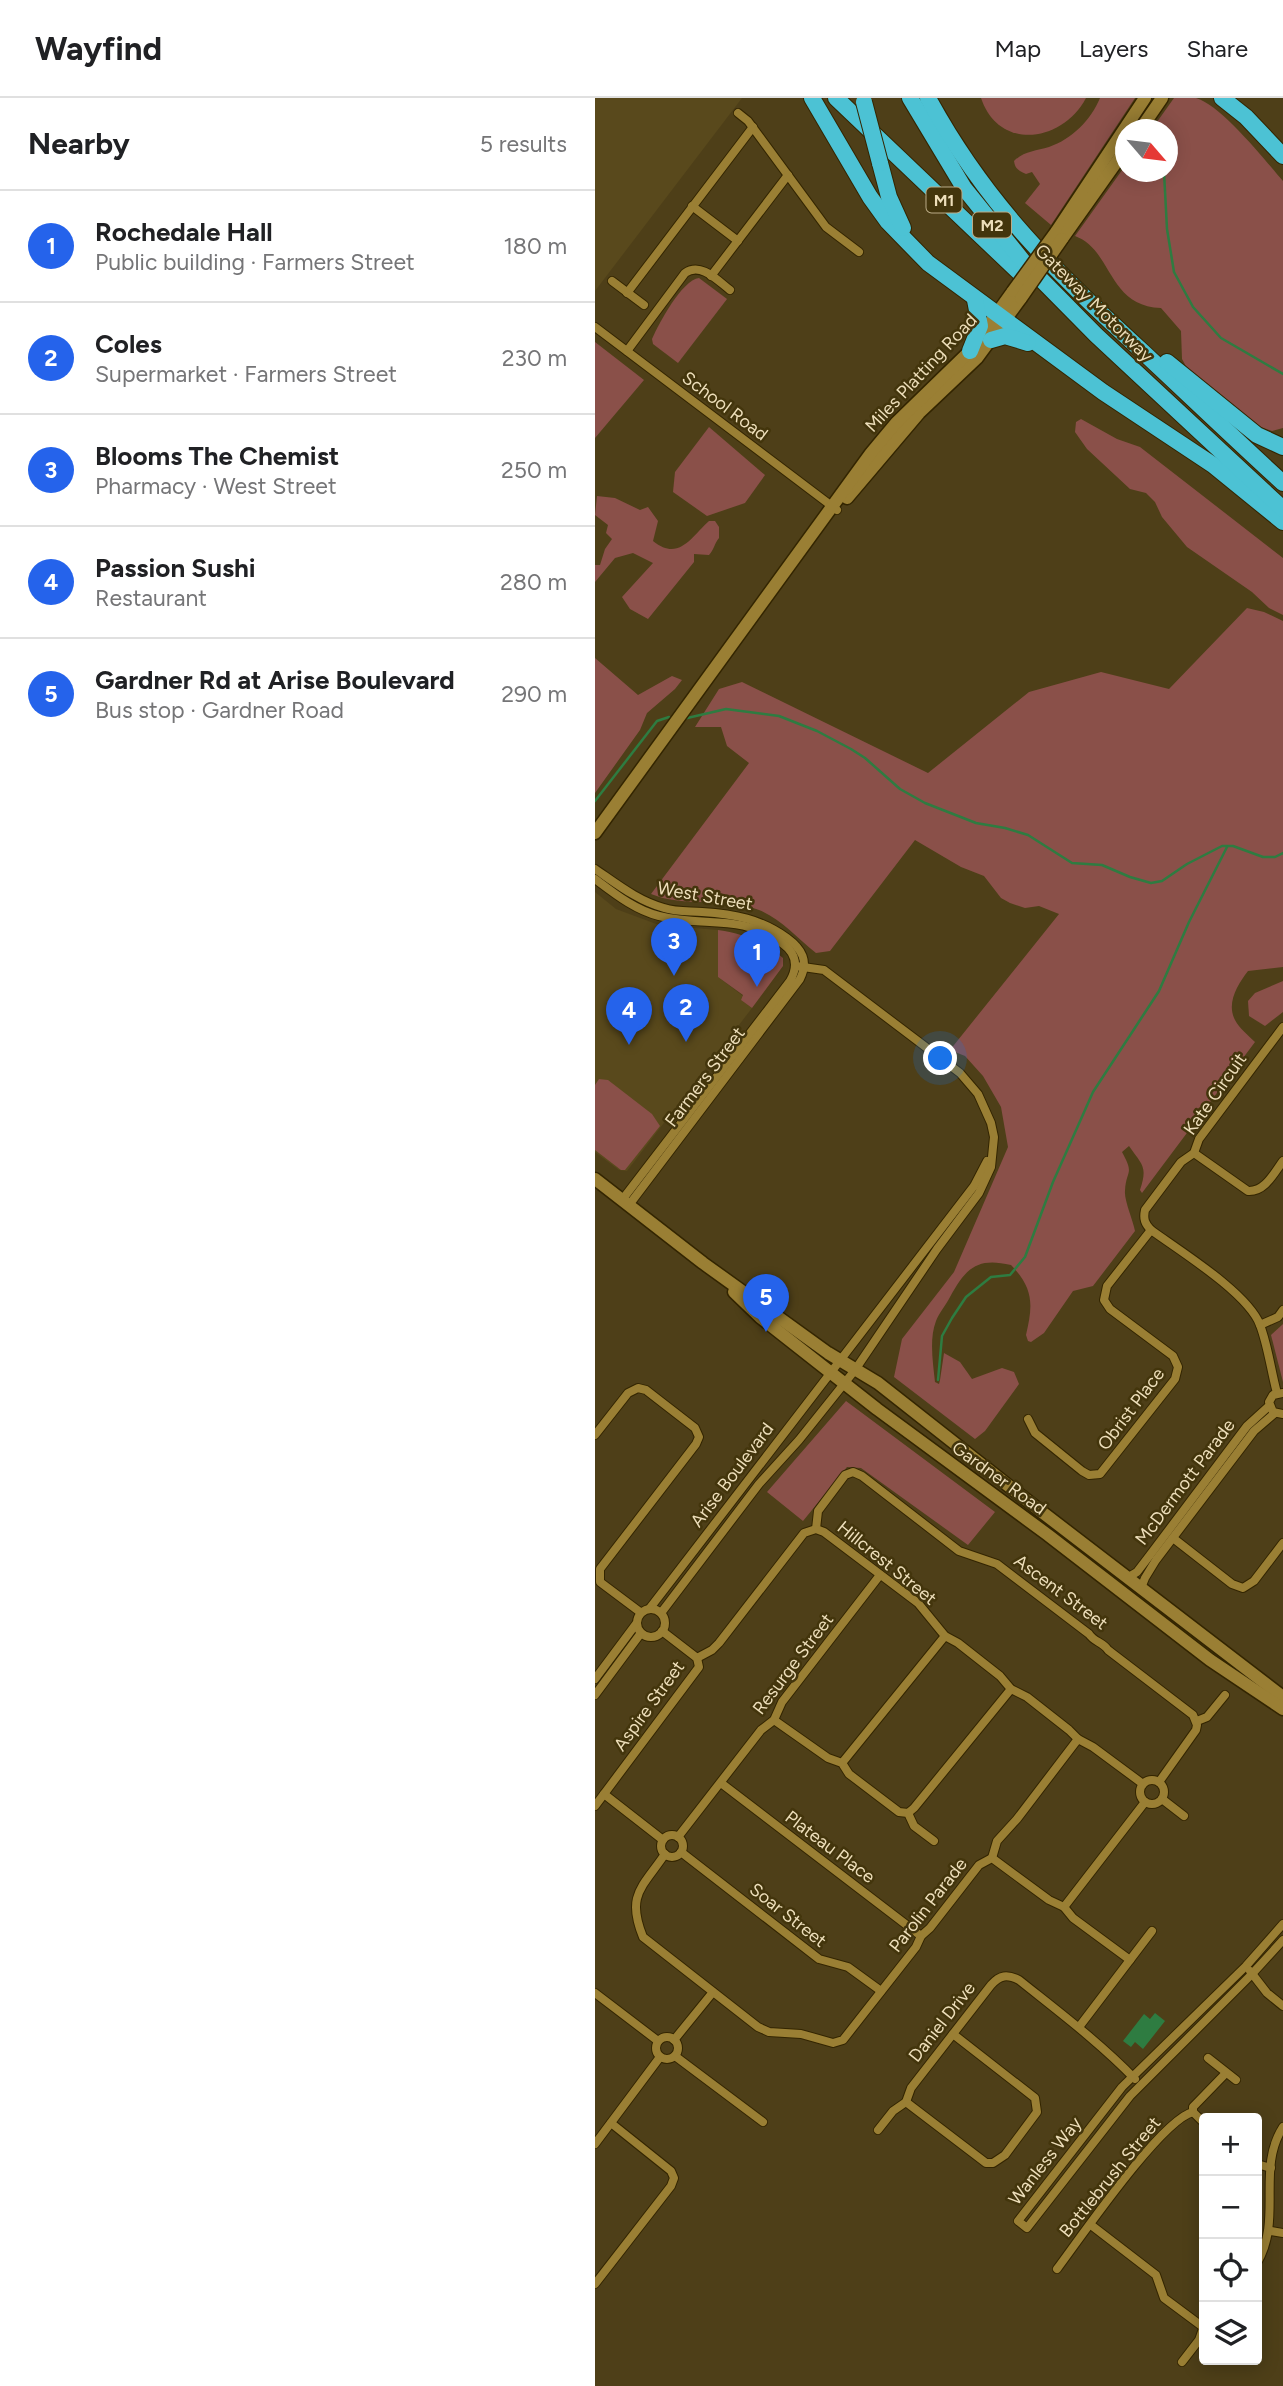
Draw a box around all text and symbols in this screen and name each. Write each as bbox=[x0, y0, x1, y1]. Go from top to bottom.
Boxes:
text: Wayfind bbox=[35, 29, 162, 68]
text: Map bbox=[994, 34, 1041, 63]
text: Layers bbox=[1079, 34, 1148, 63]
text: Share bbox=[1186, 34, 1248, 63]
north arrow bbox=[1115, 119, 1178, 182]
text: Nearby bbox=[28, 125, 130, 162]
text: 5 results bbox=[480, 130, 567, 158]
road number: M1 bbox=[927, 188, 961, 212]
road number: M2 bbox=[973, 212, 1011, 238]
text: Rochedale Hall bbox=[95, 216, 273, 248]
text: 1 bbox=[46, 232, 56, 260]
text: 180 m bbox=[503, 232, 567, 260]
street label: Gateway Motorway bbox=[1031, 240, 1158, 367]
text: Public building · Farmers Street bbox=[95, 248, 415, 276]
street label: Miles Platting Road bbox=[860, 309, 982, 437]
text: Coles bbox=[95, 328, 162, 360]
text: 2 bbox=[44, 344, 58, 372]
text: 230 m bbox=[502, 344, 567, 372]
text: Supermarket · Farmers Street bbox=[95, 360, 397, 388]
street label: School Road bbox=[678, 367, 772, 445]
text: Blooms The Chemist bbox=[95, 440, 339, 472]
text: 3 bbox=[45, 456, 57, 484]
text: 250 m bbox=[501, 456, 567, 484]
text: Pharmacy · West Street bbox=[95, 472, 337, 500]
text: Passion Sushi bbox=[95, 552, 256, 584]
text: 4 bbox=[44, 568, 58, 596]
text: 280 m bbox=[500, 568, 567, 596]
text: Restaurant bbox=[95, 584, 207, 612]
text: Gardner Rd at Arise Boulevard bbox=[95, 664, 455, 696]
text: 5 bbox=[44, 680, 58, 708]
text: 290 m bbox=[501, 680, 567, 708]
text: Bus stop · Gardner Road bbox=[95, 696, 344, 724]
street label: West Street bbox=[656, 877, 755, 915]
pin: 3 bbox=[651, 918, 697, 976]
pin: 1 bbox=[734, 929, 780, 987]
pin: 2 bbox=[663, 984, 709, 1042]
pin: 4 bbox=[606, 987, 652, 1045]
street label: Farmers Street bbox=[660, 1023, 750, 1131]
your location bbox=[923, 1041, 957, 1075]
street label: Kate Circuit bbox=[1179, 1049, 1251, 1139]
pin: 5 bbox=[743, 1274, 789, 1332]
street label: Obrist Place bbox=[1093, 1363, 1169, 1455]
street label: McDermott Parade bbox=[1130, 1414, 1240, 1549]
street label: Arise Boulevard bbox=[686, 1418, 778, 1532]
street label: Gardner Road bbox=[947, 1436, 1051, 1520]
street label: Hillcrest Street bbox=[833, 1516, 941, 1610]
street label: Ascent Street bbox=[1010, 1550, 1112, 1635]
street label: Resurge Street bbox=[748, 1609, 838, 1719]
street label: Aspire Street bbox=[609, 1656, 689, 1755]
street label: Plateau Place bbox=[781, 1806, 879, 1888]
street label: Parolin Parade bbox=[884, 1853, 972, 1957]
street label: Soar Street bbox=[745, 1878, 831, 1952]
street label: Daniel Drive bbox=[904, 1977, 980, 2066]
street label: Wanless Way bbox=[1004, 2112, 1087, 2209]
street label: Bottlebrush Street bbox=[1055, 2112, 1165, 2242]
map controls bbox=[1199, 2113, 1262, 2365]
button: + bbox=[1199, 2113, 1262, 2176]
button: − bbox=[1199, 2176, 1262, 2239]
button: locate bbox=[1199, 2239, 1262, 2302]
button: layers bbox=[1199, 2302, 1262, 2365]

